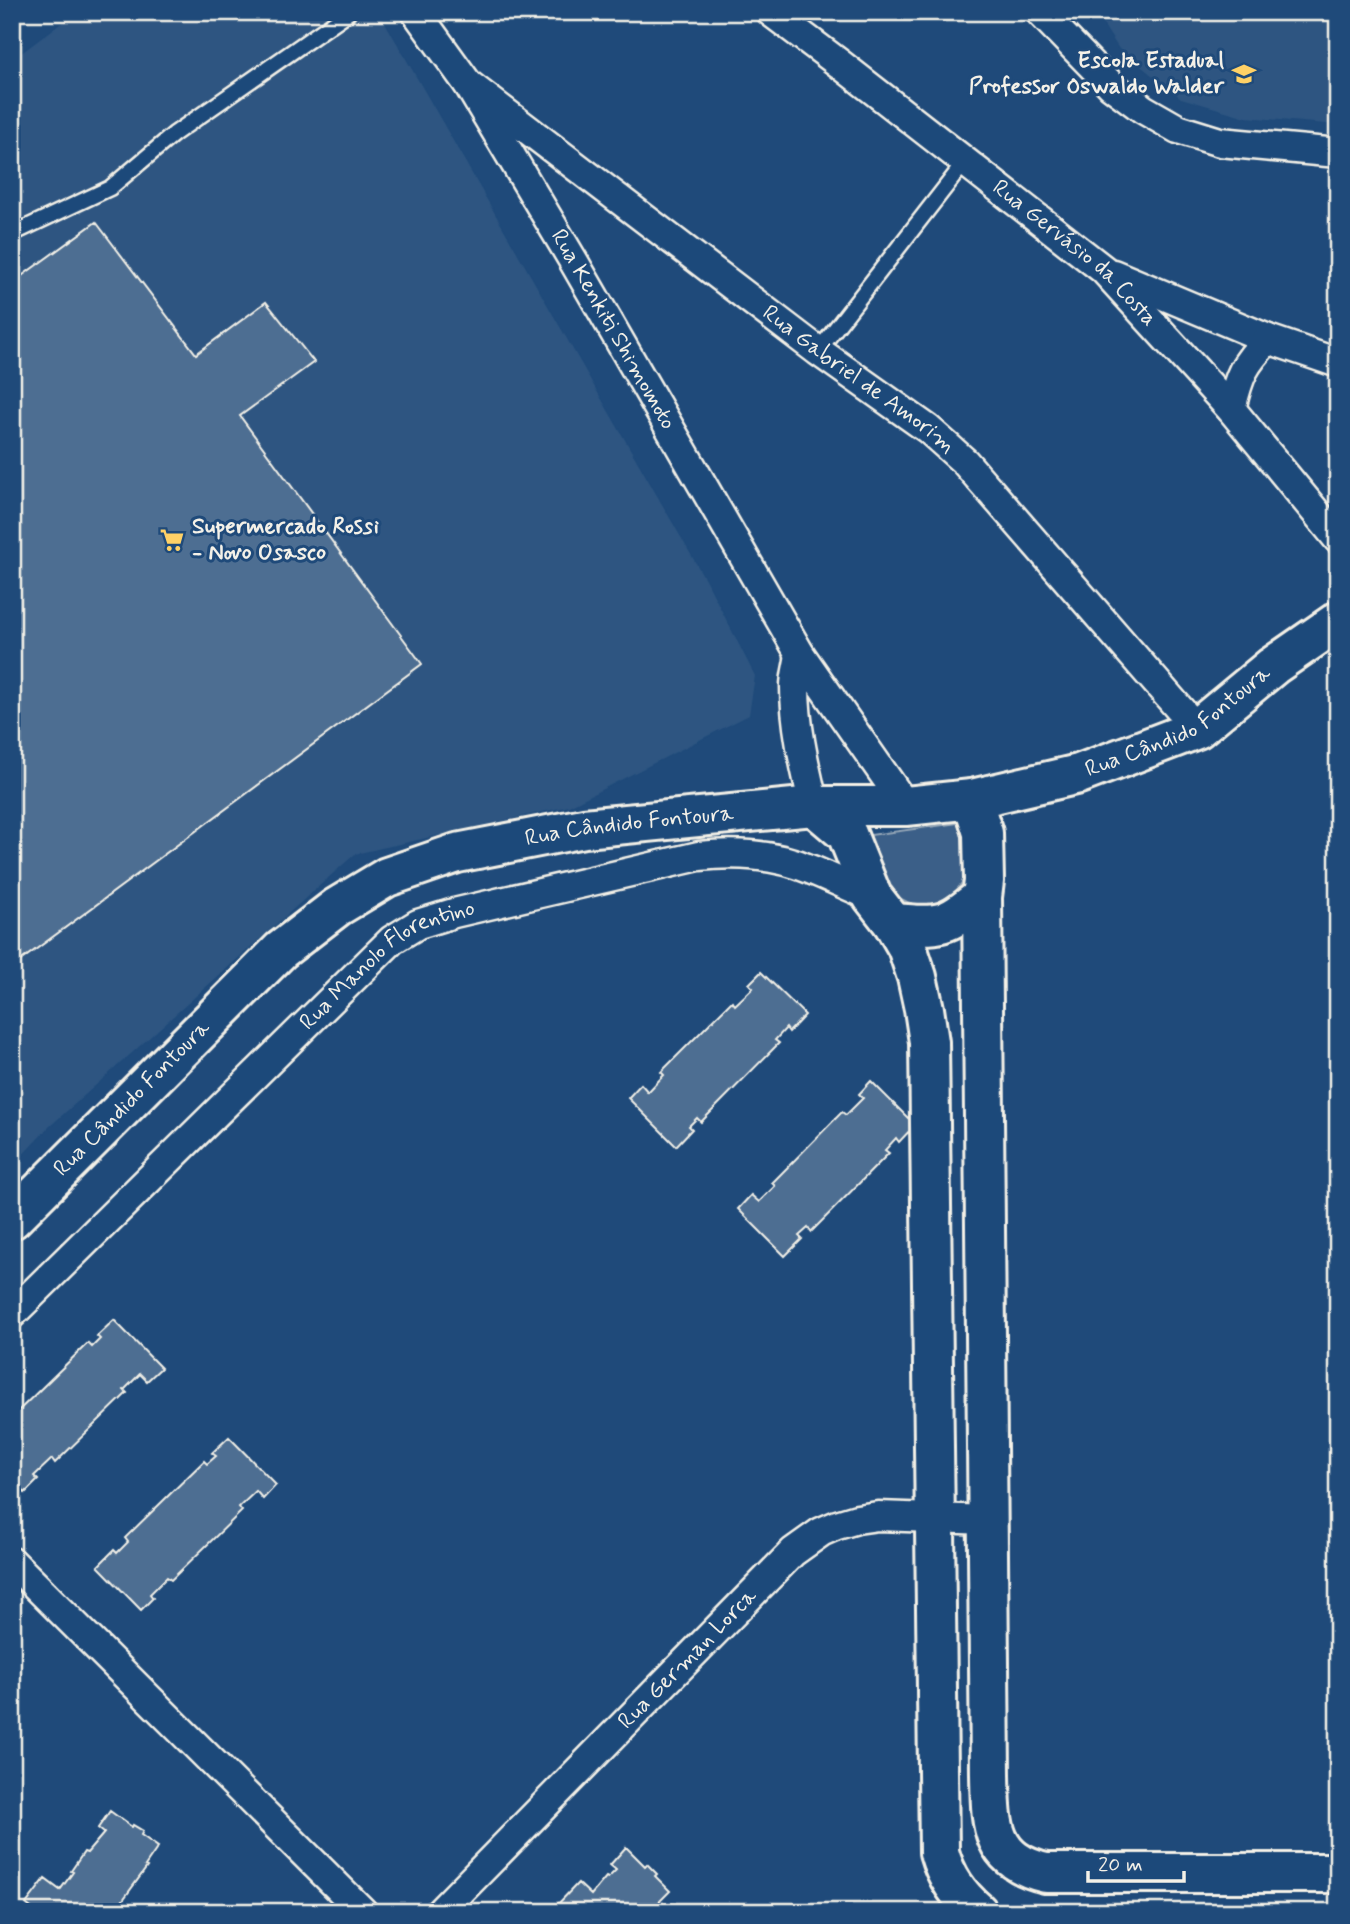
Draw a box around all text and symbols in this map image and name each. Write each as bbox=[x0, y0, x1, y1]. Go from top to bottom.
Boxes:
place label: Escola Estadual Professor Oswaldo Walder bbox=[969, 46, 1225, 102]
school or university icon: Escola Estadual Professor Oswaldo Walder bbox=[1230, 60, 1258, 88]
street label: Rua Gervásio da Costa bbox=[986, 173, 1164, 333]
street label: Rua Kenkiti Shimomoto bbox=[543, 224, 683, 435]
street label: Rua Gabriel de Amorim bbox=[756, 299, 962, 461]
place label: Supermercado Rossi - Novo Osasco bbox=[192, 512, 379, 568]
supermarket icon: Supermercado Rossi - Novo Osasco bbox=[158, 526, 186, 554]
street label: Rua Cândido Fontoura bbox=[1081, 659, 1277, 785]
street label: Rua Cândido Fontoura bbox=[523, 799, 735, 854]
street label: Rua Manolo Florentino bbox=[293, 894, 478, 1037]
street label: Rua Cândido Fontoura bbox=[47, 1014, 217, 1184]
street label: Rua German Lorca bbox=[612, 1582, 764, 1736]
scale bar bbox=[1088, 1840, 1184, 1884]
text: 20 m bbox=[1098, 1851, 1143, 1879]

